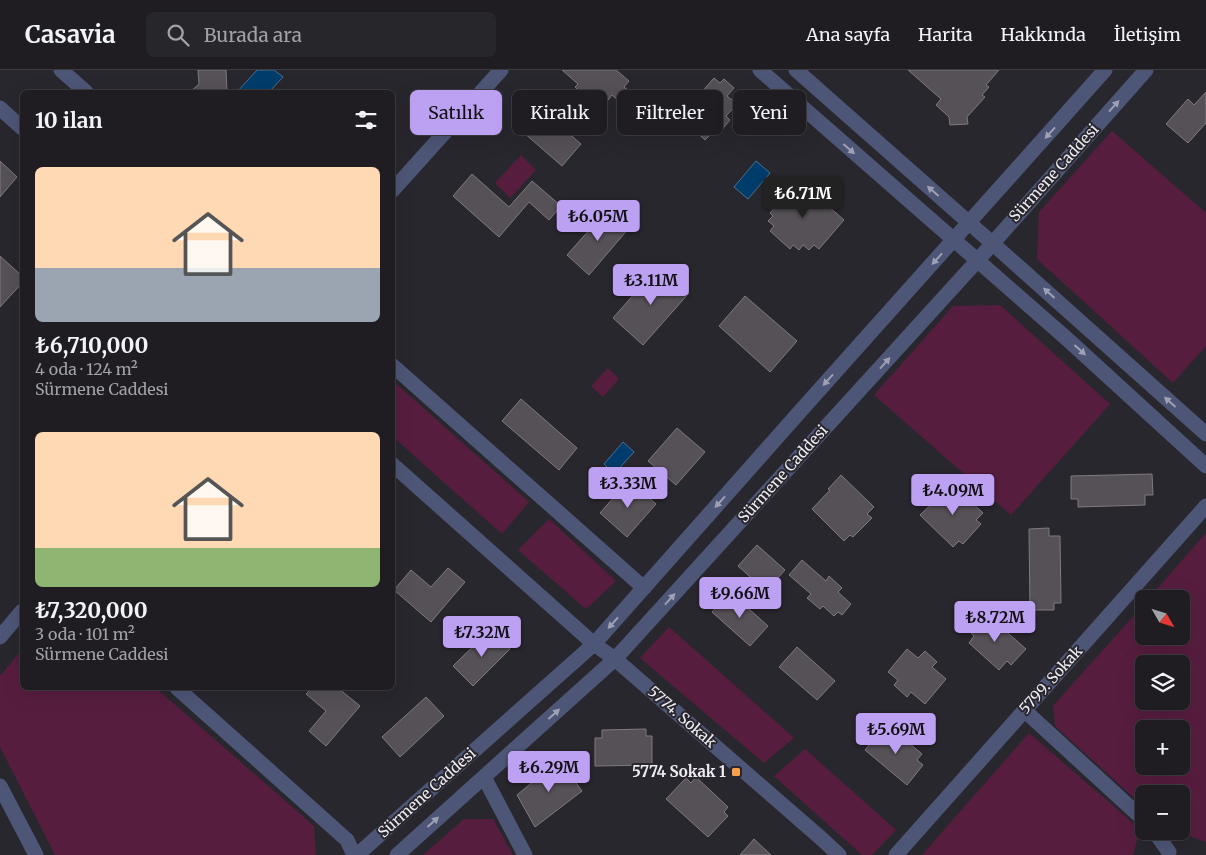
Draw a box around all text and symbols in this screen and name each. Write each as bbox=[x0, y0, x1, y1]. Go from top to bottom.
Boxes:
search box bbox=[146, 12, 496, 57]
text: Casavia bbox=[25, 19, 116, 50]
icon: search bbox=[164, 21, 192, 49]
text: Burada ara bbox=[204, 23, 302, 47]
text: Ana sayfa bbox=[806, 23, 890, 46]
text: Harita bbox=[918, 23, 973, 46]
text: Hakkında bbox=[1001, 23, 1086, 46]
text: İletişim bbox=[1114, 23, 1181, 46]
chip: Satılık bbox=[410, 90, 502, 135]
chip: Kiralık bbox=[512, 90, 607, 135]
chip: Filtreler bbox=[617, 90, 723, 135]
chip: Yeni bbox=[733, 90, 806, 135]
one-way arrow bbox=[1108, 101, 1120, 113]
icon: filters bbox=[352, 106, 380, 134]
text: 10 ilan bbox=[35, 107, 103, 134]
street label: Sürmene Caddesi bbox=[1005, 120, 1103, 226]
one-way arrow bbox=[1044, 126, 1056, 138]
one-way arrow bbox=[842, 143, 855, 154]
pin: ₺6.71M bbox=[762, 176, 844, 219]
text: ₺6.71M bbox=[774, 183, 832, 203]
one-way arrow bbox=[926, 185, 939, 196]
icon: home bbox=[163, 199, 253, 289]
pin: ₺6.05M bbox=[557, 200, 639, 242]
text: ₺6.05M bbox=[568, 206, 628, 226]
one-way arrow bbox=[931, 252, 942, 265]
pin: ₺3.11M bbox=[610, 264, 692, 306]
text: ₺3.11M bbox=[624, 270, 678, 290]
one-way arrow bbox=[1042, 288, 1055, 299]
text: ₺6,710,000 bbox=[35, 332, 148, 359]
one-way arrow bbox=[1073, 344, 1085, 356]
one-way arrow bbox=[879, 356, 890, 369]
text: 4 oda · 124 m² bbox=[35, 359, 138, 379]
one-way arrow bbox=[823, 374, 834, 386]
text: Sürmene Caddesi bbox=[35, 379, 169, 399]
one-way arrow bbox=[1164, 396, 1176, 408]
street label: Sürmene Caddesi bbox=[734, 421, 832, 527]
icon: home bbox=[163, 464, 253, 554]
pin: ₺3.33M bbox=[587, 466, 669, 509]
text: ₺3.33M bbox=[599, 473, 657, 493]
pin: ₺4.09M bbox=[912, 474, 994, 516]
text: ₺4.09M bbox=[922, 480, 984, 500]
one-way arrow bbox=[715, 495, 726, 508]
pin: ₺9.66M bbox=[699, 576, 781, 619]
text: ₺9.66M bbox=[710, 583, 770, 603]
north arrow bbox=[1135, 590, 1190, 645]
map controls bbox=[1135, 590, 1190, 840]
one-way arrow bbox=[664, 593, 675, 606]
text: ₺7,320,000 bbox=[35, 597, 148, 624]
pin: ₺8.72M bbox=[954, 600, 1036, 643]
text: ₺8.72M bbox=[965, 607, 1025, 627]
pin: ₺7.32M bbox=[441, 616, 523, 658]
one-way arrow bbox=[607, 617, 618, 630]
text: ₺7.32M bbox=[454, 622, 510, 642]
text: 3 oda · 101 m² bbox=[35, 624, 135, 644]
street label: 5799. Sokak bbox=[1015, 641, 1087, 718]
text: Sürmene Caddesi bbox=[35, 644, 169, 664]
button: layers bbox=[1135, 655, 1190, 710]
street label: 5774. Sokak bbox=[644, 682, 721, 752]
one-way arrow bbox=[548, 708, 560, 720]
pin: ₺5.69M bbox=[855, 712, 937, 755]
text: ₺5.69M bbox=[867, 719, 925, 739]
button: + bbox=[1135, 720, 1190, 775]
street label: Sürmene Caddesi bbox=[374, 744, 480, 842]
pin: ₺6.29M bbox=[508, 750, 590, 793]
text: ₺6.29M bbox=[519, 757, 579, 777]
place label: 5774 Sokak 1 bbox=[632, 762, 726, 781]
marker: 5774 Sokak 1 bbox=[730, 766, 742, 778]
button: − bbox=[1135, 785, 1190, 840]
one-way arrow bbox=[427, 817, 440, 828]

